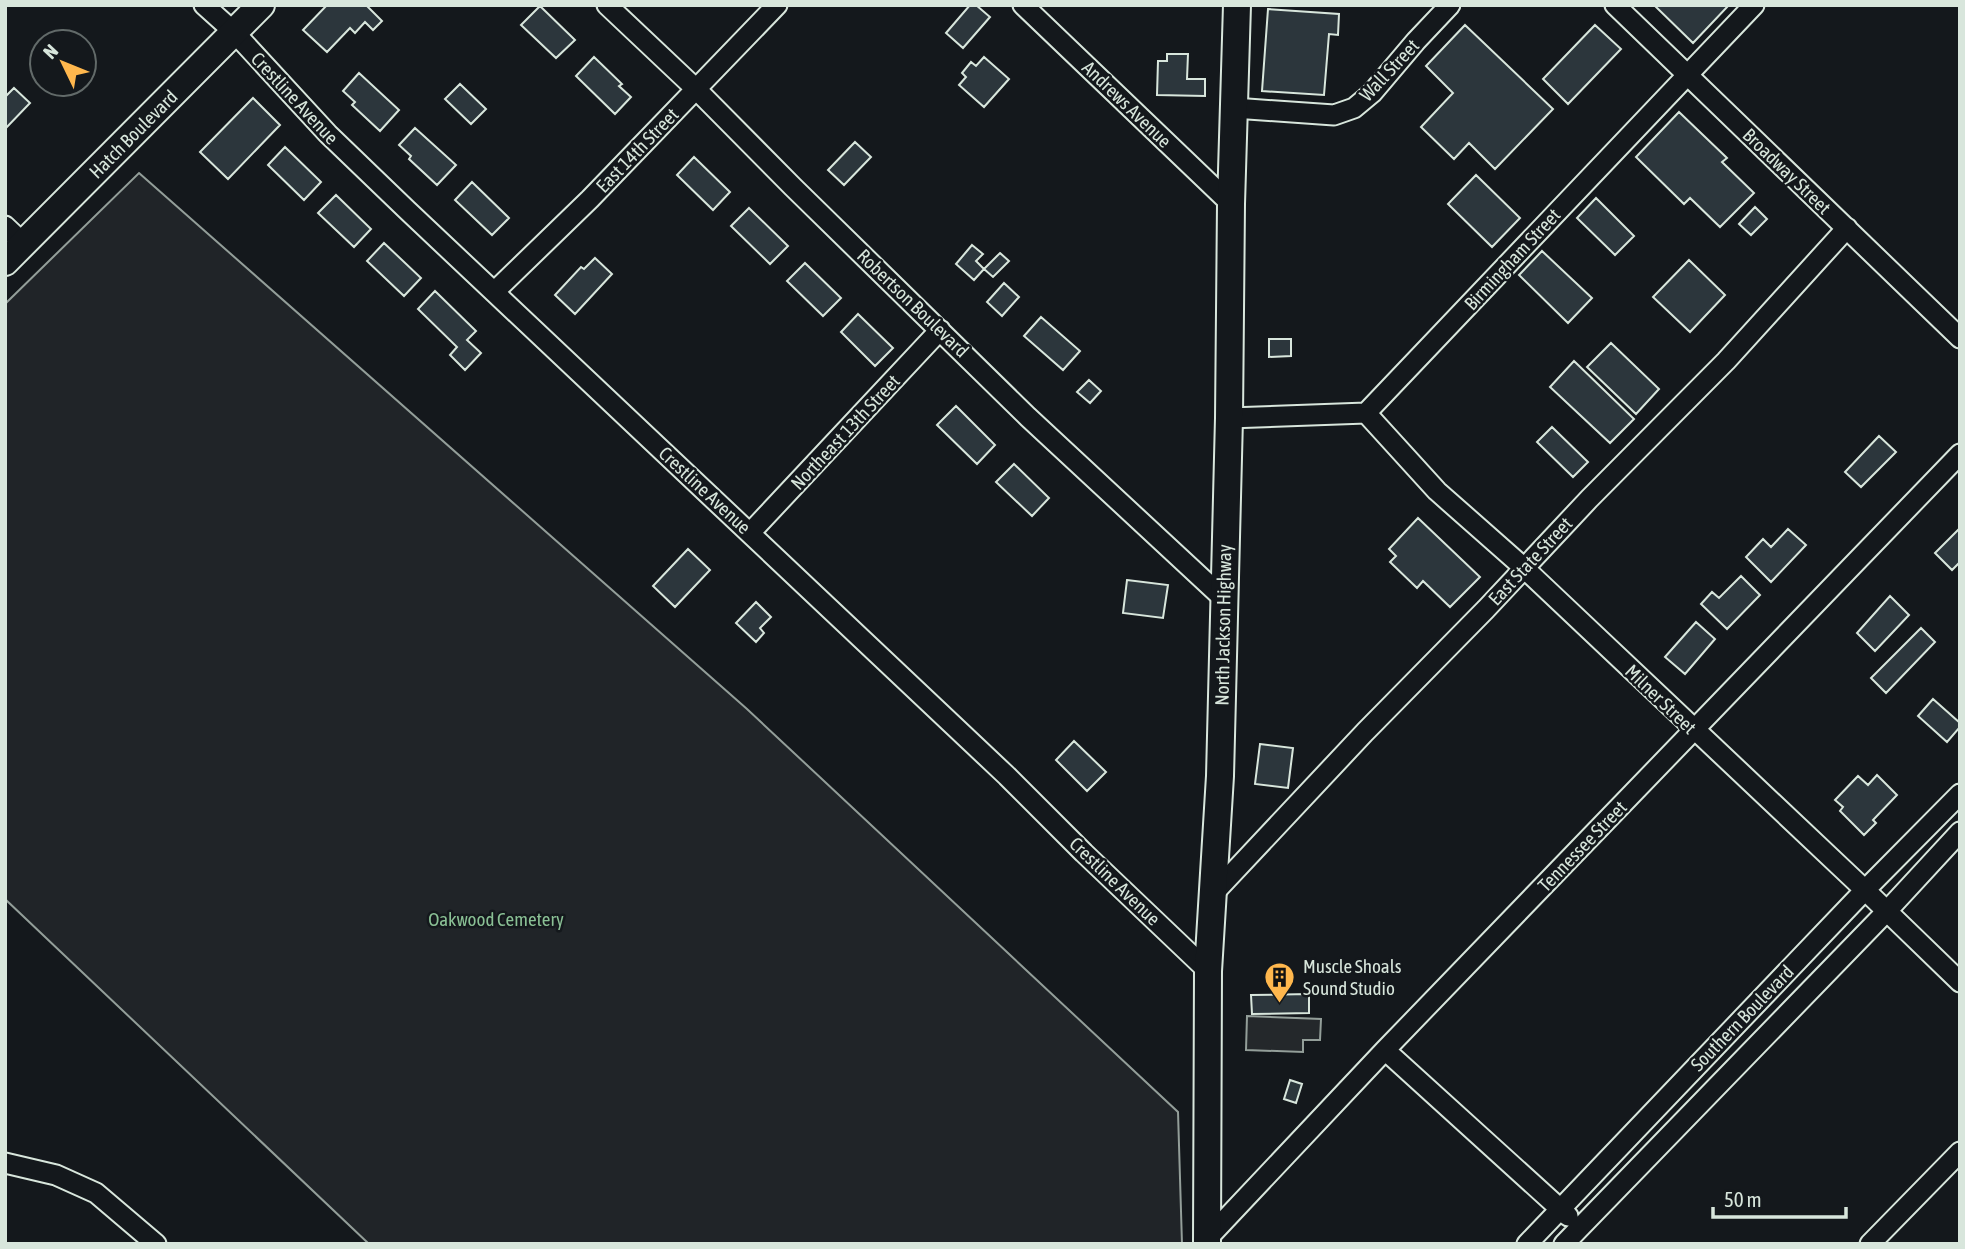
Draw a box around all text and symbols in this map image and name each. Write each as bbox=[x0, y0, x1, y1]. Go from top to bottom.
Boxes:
north arrow bbox=[28, 28, 98, 98]
street label: Wall Street bbox=[1355, 35, 1423, 105]
text: N bbox=[39, 40, 62, 63]
street label: Crestline Avenue bbox=[247, 48, 343, 148]
street label: Andrews Avenue bbox=[1078, 56, 1176, 152]
street label: Hatch Boulevard bbox=[84, 85, 182, 183]
street label: East 14th Street bbox=[591, 103, 683, 197]
street label: Broadway Street bbox=[1739, 124, 1835, 218]
street label: Birmingham Street bbox=[1459, 204, 1565, 314]
street label: Robertson Boulevard bbox=[853, 244, 973, 362]
street label: Northeast 13th Street bbox=[786, 370, 904, 494]
street label: Crestline Avenue bbox=[655, 442, 755, 538]
street label: East State Street bbox=[1484, 512, 1576, 610]
street label: North Jackson Highway bbox=[1211, 544, 1235, 706]
street label: Milner Street bbox=[1621, 660, 1701, 738]
street label: Tennessee Street bbox=[1533, 796, 1631, 896]
street label: Crestline Avenue bbox=[1065, 832, 1165, 930]
park label: Oakwood Cemetery bbox=[428, 908, 564, 930]
place label: Muscle Shoals Sound Studio bbox=[1303, 955, 1402, 999]
building icon: Muscle Shoals Sound Studio bbox=[1263, 960, 1297, 1004]
street label: Southern Boulevard bbox=[1686, 961, 1798, 1075]
scale bar bbox=[1713, 1176, 1846, 1220]
text: 50 m bbox=[1724, 1187, 1762, 1211]

